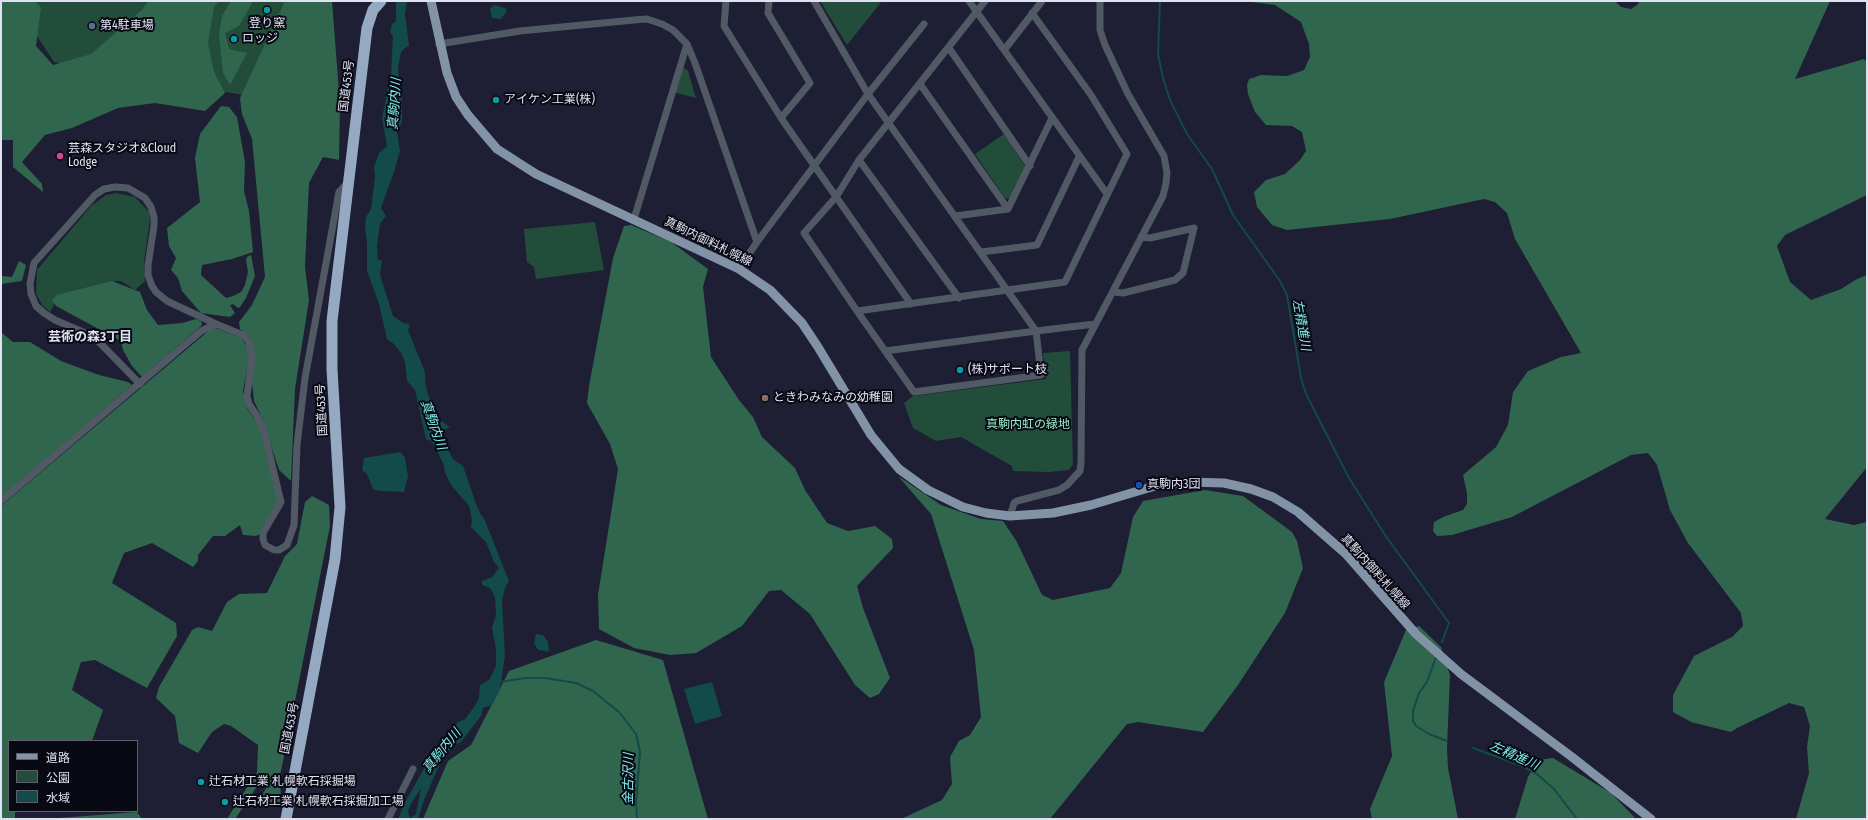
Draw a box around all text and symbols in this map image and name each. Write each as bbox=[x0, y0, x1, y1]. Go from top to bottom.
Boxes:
marker: 登り窯 bbox=[262, 5, 272, 15]
place label: 登り窯 bbox=[249, 17, 285, 31]
place label: 第4駐車場 bbox=[100, 19, 154, 33]
marker: 第4駐車場 bbox=[87, 21, 97, 31]
place label: ロッジ bbox=[242, 32, 278, 46]
marker: ロッジ bbox=[229, 34, 239, 44]
street label: 国道453号 bbox=[337, 59, 357, 113]
water label: 真駒内川 bbox=[385, 78, 405, 130]
place label: アイケン工業(株) bbox=[504, 93, 595, 107]
marker: アイケン工業(株) bbox=[491, 95, 501, 105]
place label: 芸森スタジオ&Cloud Lodge bbox=[68, 142, 176, 170]
marker: 芸森スタジオ&Cloud Lodge bbox=[55, 151, 65, 161]
street label: 真駒内御料札幌線 bbox=[662, 214, 754, 270]
water label: 左精進川 bbox=[1289, 298, 1313, 352]
district label: 芸術の森3丁目 bbox=[48, 329, 132, 345]
place label: (株)サポート枝 bbox=[968, 363, 1047, 377]
marker: (株)サポート枝 bbox=[955, 365, 965, 375]
street label: 国道453号 bbox=[313, 383, 331, 437]
place label: ときわみなみの幼稚園 bbox=[773, 391, 893, 405]
marker: ときわみなみの幼稚園 bbox=[760, 393, 770, 403]
water label: 真駒内川 bbox=[417, 398, 449, 452]
park label: 真駒内虹の緑地 bbox=[986, 418, 1070, 432]
place label: 真駒内3団 bbox=[1147, 478, 1200, 492]
marker: 真駒内3団 bbox=[1134, 480, 1144, 490]
street label: 真駒内御料札幌線 bbox=[1338, 532, 1412, 612]
street label: 国道453号 bbox=[278, 701, 302, 755]
water label: 真駒内川 bbox=[420, 726, 464, 776]
water label: 左精進川 bbox=[1487, 738, 1541, 774]
legend bbox=[8, 740, 138, 812]
text: 道路 bbox=[46, 751, 70, 765]
water label: 金古沢川 bbox=[621, 753, 637, 805]
text: 公園 bbox=[46, 771, 70, 785]
place label: 辻石材工業 札幌軟石採掘場 bbox=[209, 775, 356, 789]
marker: 辻石材工業 札幌軟石採掘場 bbox=[196, 777, 206, 787]
text: 水域 bbox=[46, 791, 70, 805]
place label: 辻石材工業 札幌軟石採掘加工場 bbox=[233, 795, 404, 809]
marker: 辻石材工業 札幌軟石採掘加工場 bbox=[220, 797, 230, 807]

